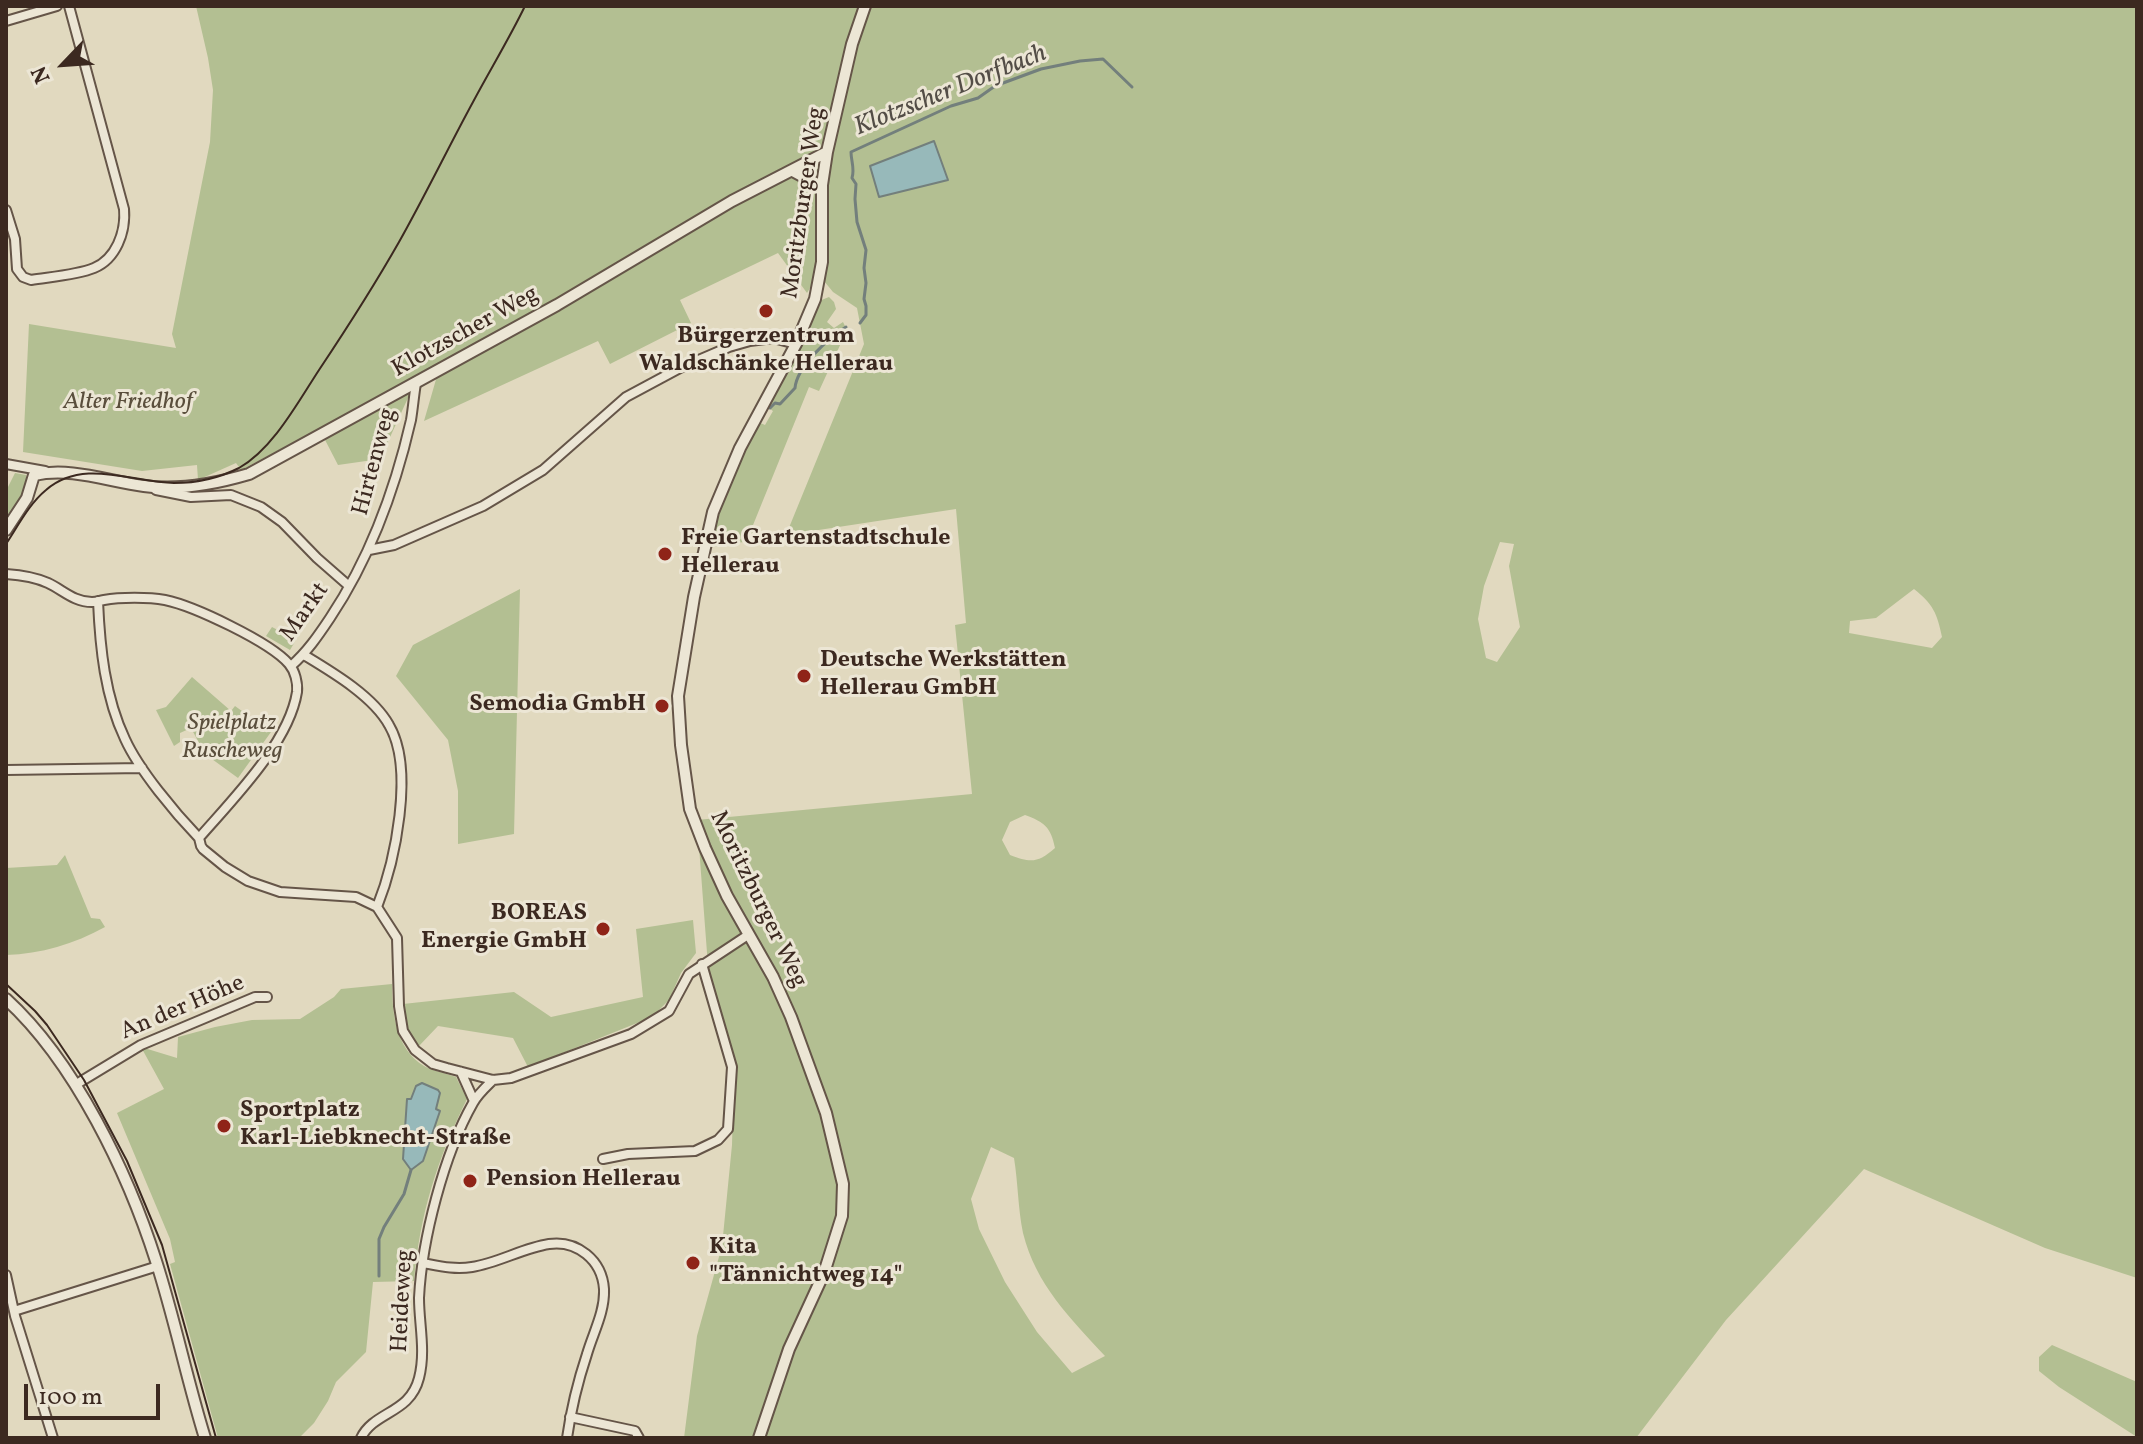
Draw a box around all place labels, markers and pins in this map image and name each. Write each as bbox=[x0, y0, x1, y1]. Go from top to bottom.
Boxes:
marker: Bürgerzentrum Waldschänke Hellerau bbox=[757, 302, 775, 320]
place label: Bürgerzentrum Waldschänke Hellerau bbox=[639, 324, 893, 380]
place label: Freie Gartenstadtschule Hellerau bbox=[681, 526, 951, 582]
marker: Freie Gartenstadtschule Hellerau bbox=[656, 545, 674, 563]
place label: Deutsche Werkstätten Hellerau GmbH bbox=[820, 648, 1067, 704]
marker: Deutsche Werkstätten Hellerau GmbH bbox=[795, 667, 813, 685]
place label: Semodia GmbH bbox=[469, 692, 646, 720]
marker: Semodia GmbH bbox=[653, 697, 671, 715]
place label: BOREAS Energie GmbH bbox=[421, 901, 587, 957]
marker: BOREAS Energie GmbH bbox=[594, 920, 612, 938]
place label: Sportplatz Karl-Liebknecht-Straße bbox=[240, 1098, 511, 1154]
marker: Sportplatz Karl-Liebknecht-Straße bbox=[215, 1117, 233, 1135]
place label: Pension Hellerau bbox=[486, 1167, 681, 1195]
marker: Pension Hellerau bbox=[461, 1172, 479, 1190]
place label: Kita "Tännichtweg 14" bbox=[709, 1235, 903, 1291]
marker: Kita "Tännichtweg 14" bbox=[684, 1254, 702, 1272]

